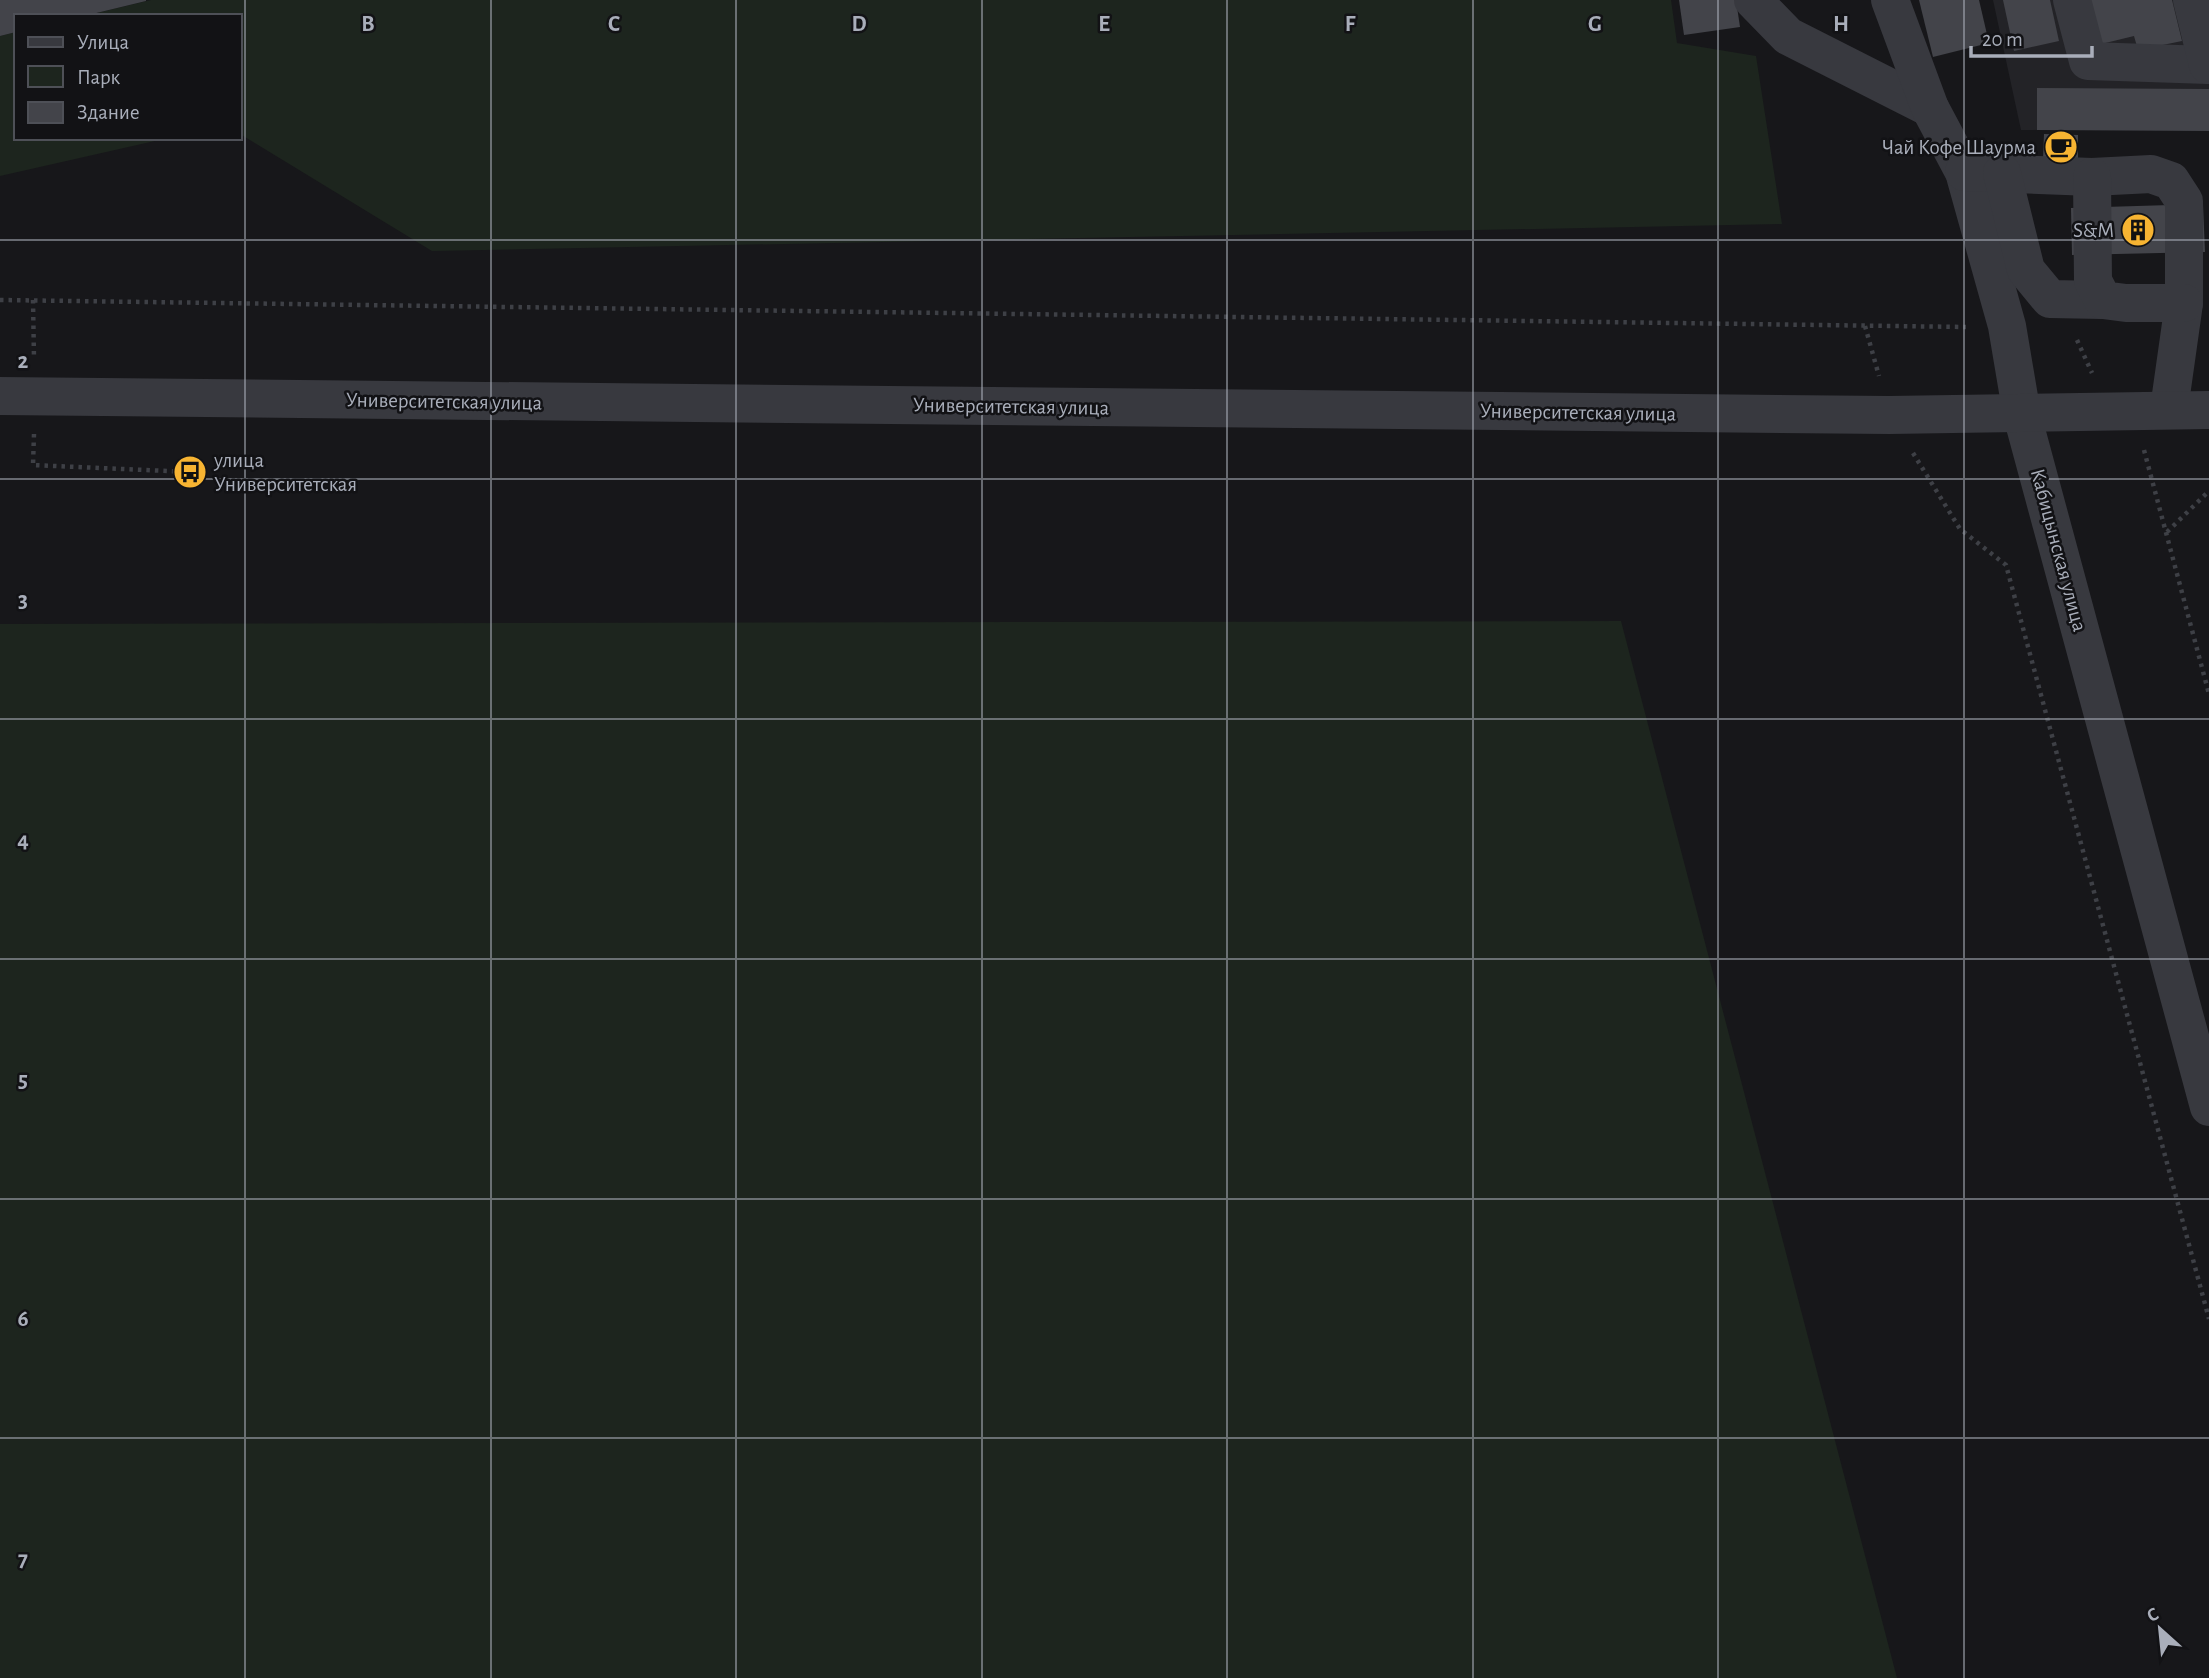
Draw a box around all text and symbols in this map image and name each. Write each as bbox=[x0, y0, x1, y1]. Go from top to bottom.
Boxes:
text: B bbox=[361, 13, 375, 36]
text: C bbox=[608, 13, 620, 36]
text: D bbox=[851, 13, 867, 36]
text: E bbox=[1098, 13, 1110, 36]
text: F bbox=[1345, 13, 1356, 36]
text: G bbox=[1588, 13, 1602, 36]
text: H bbox=[1833, 13, 1849, 36]
legend bbox=[14, 14, 242, 140]
scale bar bbox=[1971, 14, 2092, 58]
text: 20 m bbox=[1982, 29, 2023, 50]
text: Улица bbox=[77, 32, 130, 53]
text: Парк bbox=[77, 67, 121, 88]
text: Здание bbox=[77, 102, 140, 123]
cafe icon: Чай Кофе Шаурма bbox=[2042, 128, 2080, 166]
place label: Чай Кофе Шаурма bbox=[1882, 137, 2036, 158]
building icon: S&M bbox=[2119, 211, 2157, 249]
place label: S&M bbox=[2073, 220, 2114, 241]
text: 2 bbox=[18, 350, 29, 373]
street label: Университетская улица bbox=[346, 389, 543, 414]
street label: Университетская улица bbox=[913, 394, 1110, 419]
street label: Университетская улица bbox=[1480, 400, 1677, 425]
place label: улица Университетская bbox=[213, 450, 357, 495]
bus stop icon: улица Университетская bbox=[171, 453, 209, 491]
street label: Кабицынская улица bbox=[2027, 466, 2090, 634]
text: 3 bbox=[18, 589, 28, 612]
text: 4 bbox=[17, 829, 29, 852]
text: 5 bbox=[18, 1069, 28, 1092]
text: 6 bbox=[17, 1308, 29, 1331]
text: 7 bbox=[18, 1548, 28, 1571]
north arrow bbox=[2125, 1594, 2195, 1664]
text: С bbox=[2144, 1604, 2162, 1626]

